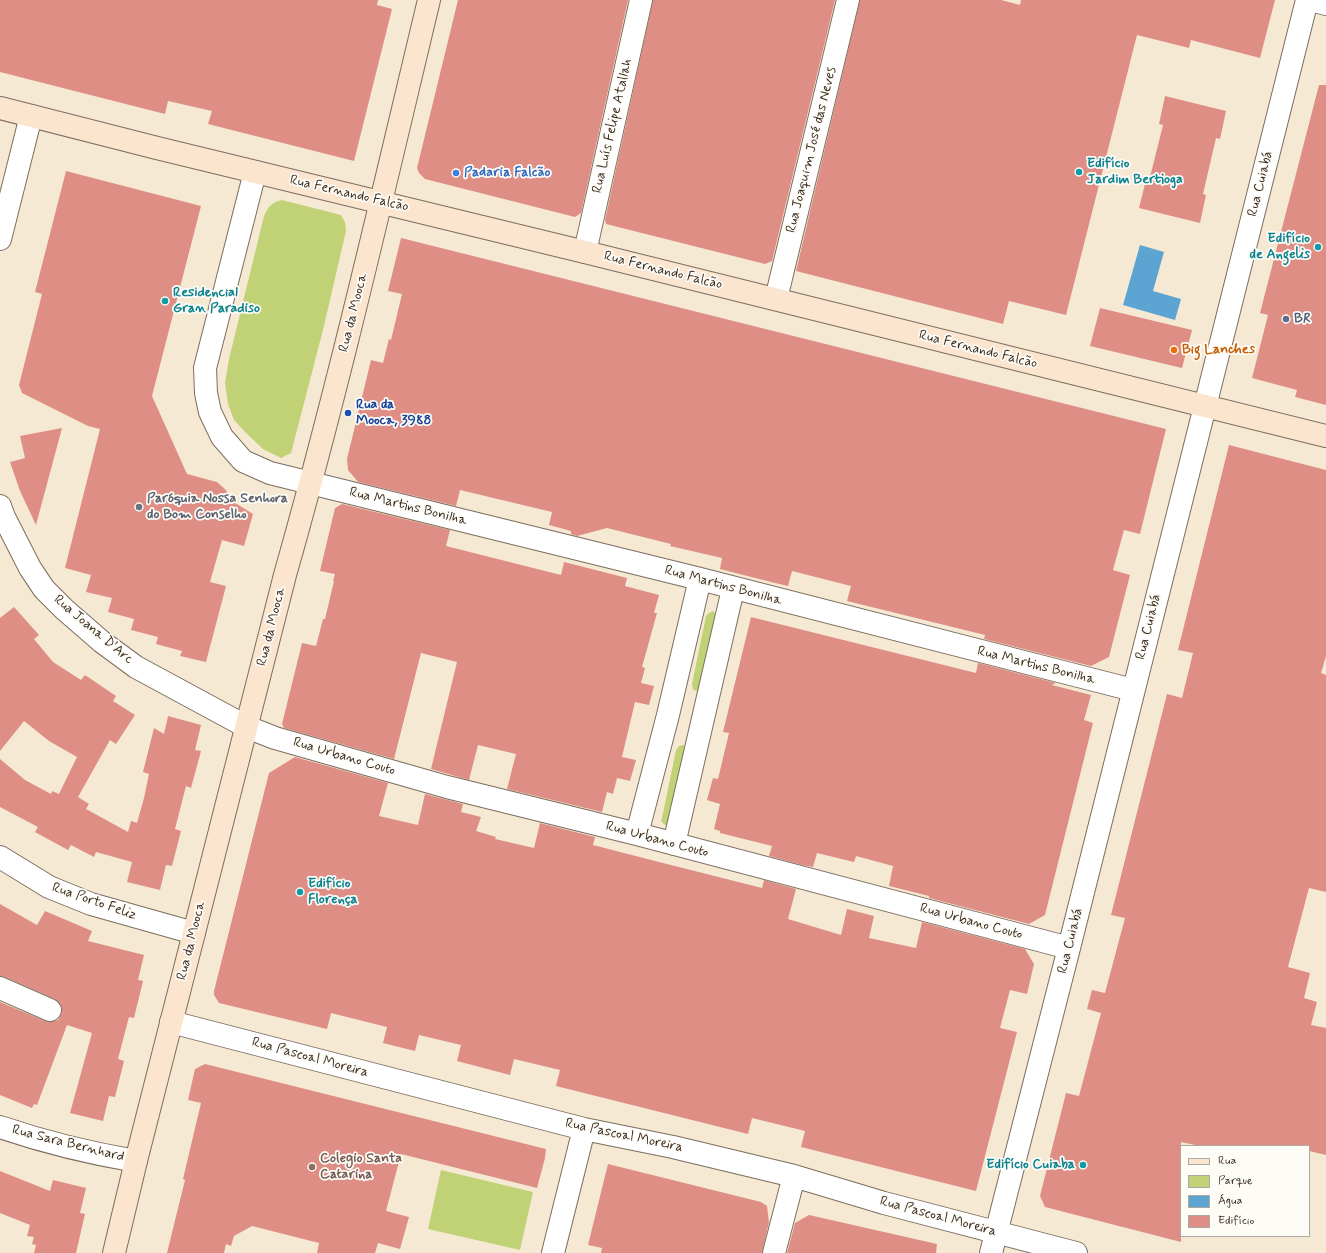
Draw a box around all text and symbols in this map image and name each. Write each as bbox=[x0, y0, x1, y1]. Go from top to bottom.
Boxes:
street label: Rua Luís Felipe Atallah bbox=[589, 57, 637, 195]
street label: Rua Joaquim José das Neves bbox=[783, 65, 841, 235]
street label: Rua Cuiabá bbox=[1245, 149, 1277, 219]
place label: Edifício Jardim Bertioga bbox=[1087, 156, 1183, 188]
place label: Padaria Falcão bbox=[464, 165, 550, 181]
marker: Edifício Jardim Bertioga bbox=[1074, 167, 1084, 177]
marker: Padaria Falcão bbox=[451, 168, 461, 178]
street label: Rua Fernando Falcão bbox=[288, 172, 410, 216]
place label: Edifício de Angelis bbox=[1250, 231, 1310, 264]
marker: Edifício de Angelis bbox=[1313, 242, 1323, 252]
street label: Rua Fernando Falcão bbox=[602, 248, 724, 294]
street label: Rua da Mooca bbox=[336, 272, 372, 354]
place label: Residencial Gran Paradiso bbox=[173, 285, 260, 318]
marker: Residencial Gran Paradiso bbox=[160, 296, 170, 306]
place label: BR bbox=[1294, 311, 1311, 327]
marker: BR bbox=[1281, 314, 1291, 324]
street label: Rua Fernando Falcão bbox=[917, 327, 1039, 373]
place label: Big Lanches bbox=[1182, 342, 1255, 358]
marker: Big Lanches bbox=[1169, 345, 1179, 355]
place label: Rua da Mooca, 3988 bbox=[356, 397, 431, 430]
marker: Rua da Mooca, 3988 bbox=[343, 408, 353, 418]
street label: Rua Martins Bonilha bbox=[347, 484, 469, 530]
place label: Paróquia Nossa Senhora do Bom Conselho bbox=[147, 491, 288, 524]
marker: Paróquia Nossa Senhora do Bom Conselho bbox=[134, 502, 144, 512]
street label: Rua Martins Bonilha bbox=[663, 562, 783, 610]
street label: Rua da Mooca bbox=[254, 586, 290, 668]
street label: Rua Joana D'Arc bbox=[50, 592, 136, 668]
street label: Rua Cuiabá bbox=[1133, 592, 1165, 662]
street label: Rua Martins Bonilha bbox=[975, 643, 1097, 689]
street label: Rua Urbano Couto bbox=[291, 734, 397, 780]
street label: Rua Urbano Couto bbox=[604, 818, 710, 862]
place label: Edifício Florença bbox=[308, 876, 358, 908]
street label: Rua Porto Feliz bbox=[50, 880, 138, 924]
marker: Edifício Florença bbox=[295, 887, 305, 897]
street label: Rua da Mooca bbox=[174, 900, 210, 982]
street label: Rua Urbano Couto bbox=[918, 900, 1024, 944]
street label: Rua Cuiabá bbox=[1055, 906, 1087, 976]
street label: Rua Pascoal Moreira bbox=[250, 1034, 370, 1082]
street label: Rua Pascoal Moreira bbox=[564, 1115, 684, 1157]
street label: Rua Sara Bernhard bbox=[10, 1122, 126, 1166]
legend bbox=[1180, 1145, 1310, 1237]
place label: Colegio Santa Catarina bbox=[320, 1151, 402, 1184]
text: Rua bbox=[1218, 1153, 1236, 1169]
place label: Edifício Cuiaba bbox=[986, 1157, 1075, 1173]
marker: Edifício Cuiaba bbox=[1078, 1160, 1088, 1170]
marker: Colegio Santa Catarina bbox=[307, 1162, 317, 1172]
text: Parque bbox=[1218, 1173, 1253, 1189]
street label: Rua Pascoal Moreira bbox=[878, 1193, 998, 1241]
text: Água bbox=[1218, 1193, 1242, 1209]
text: Edifício bbox=[1218, 1213, 1254, 1229]

